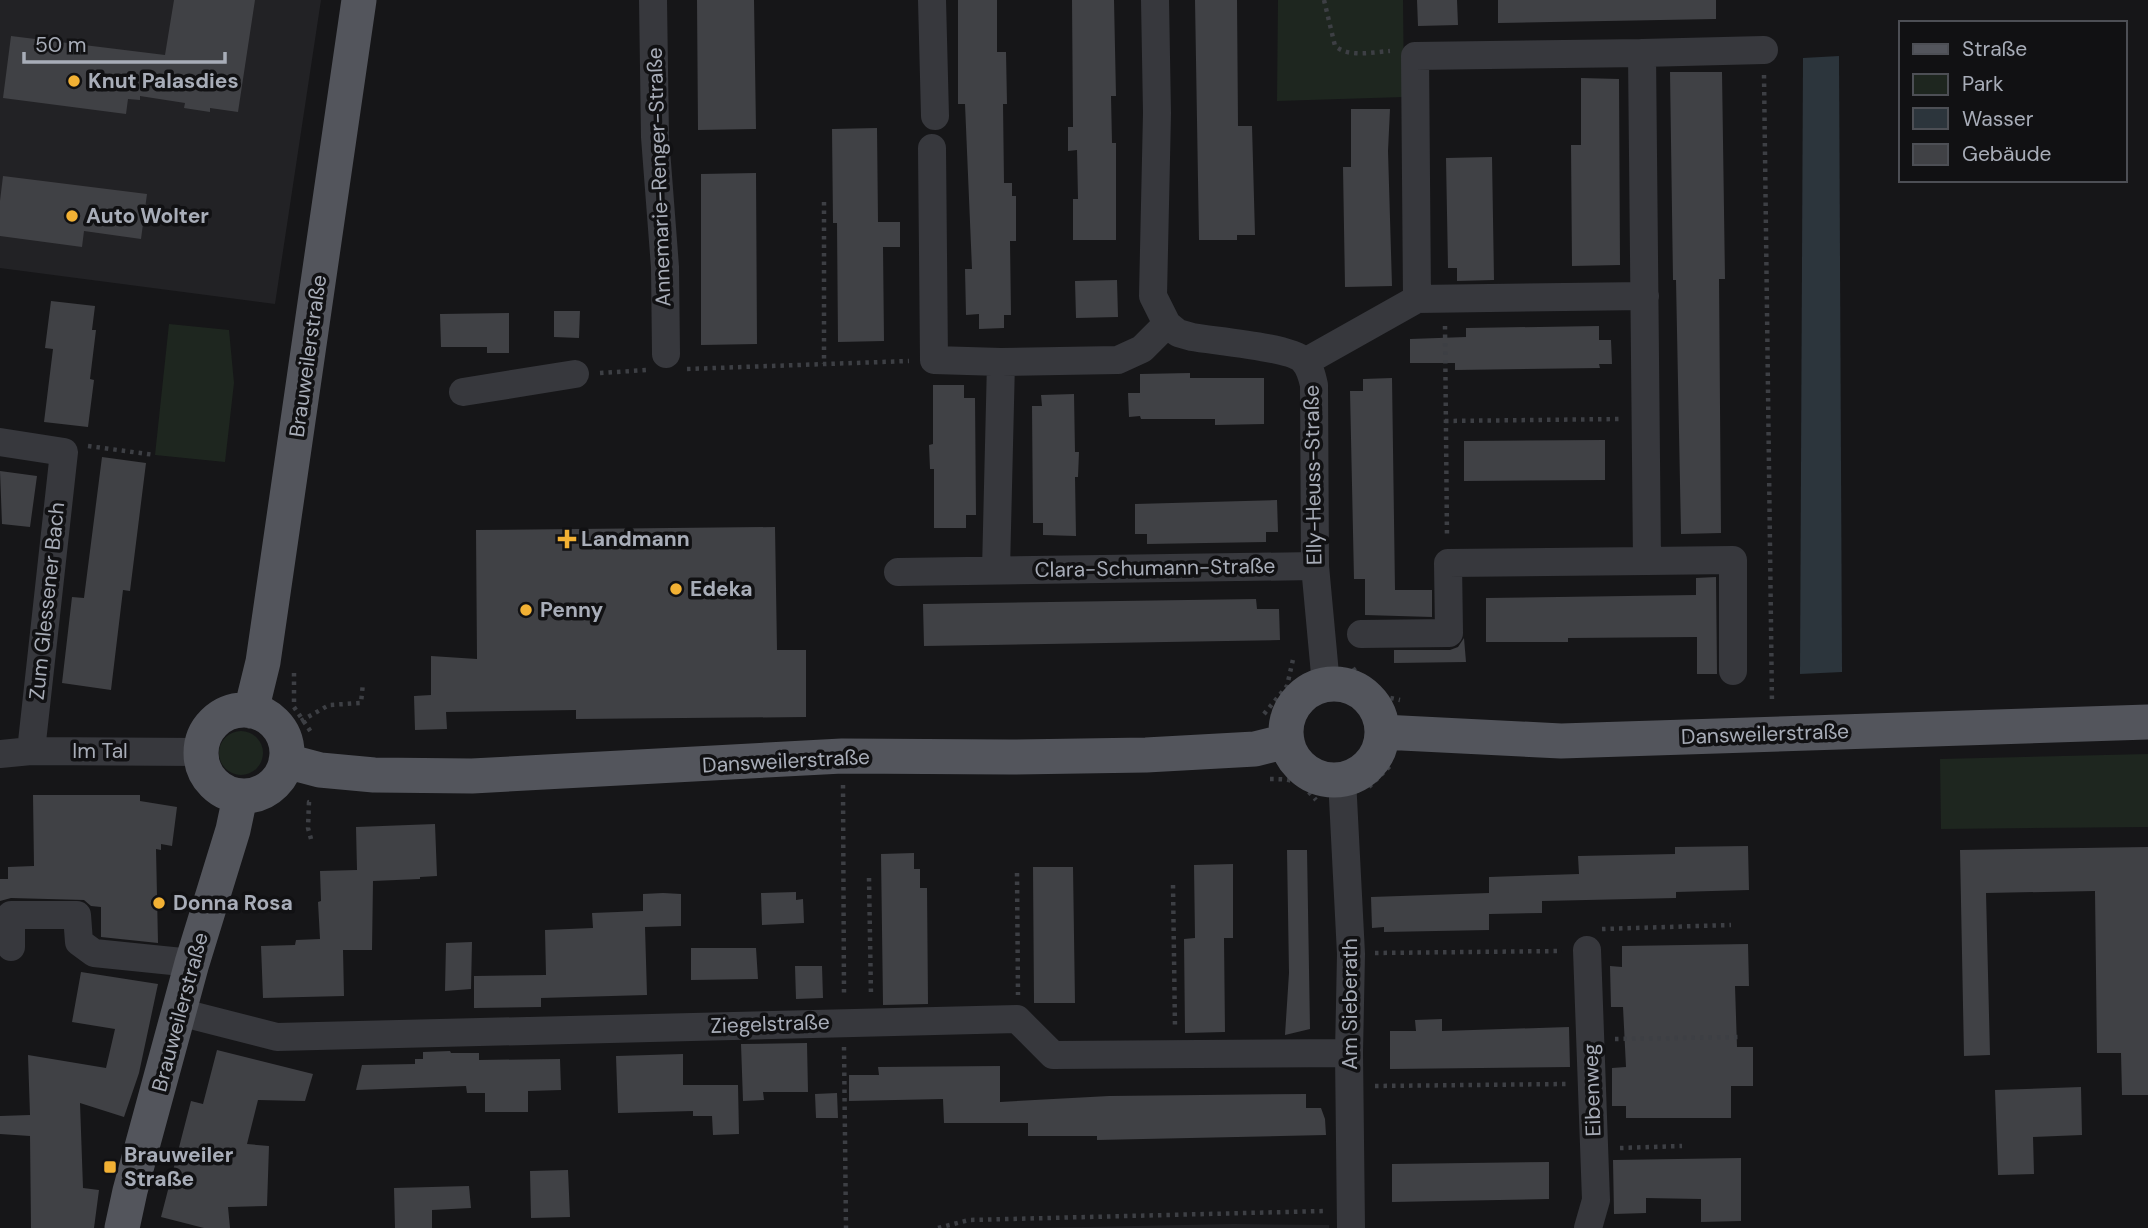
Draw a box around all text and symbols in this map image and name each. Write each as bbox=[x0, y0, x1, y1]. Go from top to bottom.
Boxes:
scale bar bbox=[24, 21, 226, 65]
legend bbox=[1899, 21, 2127, 182]
text: 50 m bbox=[35, 31, 86, 59]
text: Straße bbox=[1962, 35, 2027, 63]
street label: Annemarie-Renger-Straße bbox=[640, 47, 678, 307]
place label: Knut Palasdies bbox=[88, 67, 239, 95]
text: Park bbox=[1962, 70, 2004, 98]
marker: Knut Palasdies bbox=[66, 73, 82, 89]
text: Wasser bbox=[1962, 105, 2034, 133]
text: Gebäude bbox=[1962, 140, 2052, 168]
place label: Auto Wolter bbox=[86, 202, 209, 230]
marker: Auto Wolter bbox=[64, 208, 80, 224]
street label: Brauweilerstraße bbox=[283, 273, 333, 439]
street label: Elly-Heuss-Straße bbox=[1297, 385, 1329, 565]
street label: Zum Glessener Bach bbox=[23, 501, 71, 701]
place label: Landmann bbox=[581, 525, 690, 553]
marker: Landmann bbox=[559, 531, 575, 547]
street label: Clara-Schumann-Straße bbox=[1034, 552, 1276, 584]
place label: Edeka bbox=[690, 575, 753, 603]
marker: Edeka bbox=[668, 581, 684, 597]
place label: Penny bbox=[540, 596, 604, 624]
marker: Penny bbox=[518, 602, 534, 618]
street label: Dansweilerstraße bbox=[1681, 717, 1850, 751]
street label: Im Tal bbox=[72, 737, 128, 765]
street label: Dansweilerstraße bbox=[701, 743, 871, 779]
place label: Donna Rosa bbox=[173, 889, 293, 917]
marker: Donna Rosa bbox=[151, 895, 167, 911]
street label: Brauweilerstraße bbox=[145, 929, 215, 1095]
street label: Am Sieberath bbox=[1336, 938, 1364, 1070]
street label: Ziegelstraße bbox=[710, 1008, 830, 1040]
street label: Eibenweg bbox=[1576, 1043, 1608, 1137]
place label: Brauweiler Straße bbox=[124, 1141, 234, 1193]
marker: Brauweiler Straße bbox=[102, 1159, 118, 1175]

